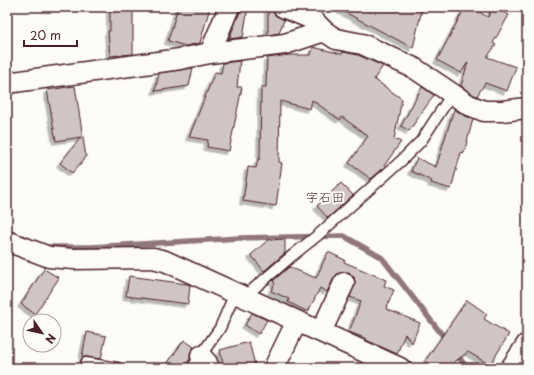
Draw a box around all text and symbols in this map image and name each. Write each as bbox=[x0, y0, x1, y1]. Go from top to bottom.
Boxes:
scale bar bbox=[24, 22, 77, 48]
text: 20 m bbox=[30, 26, 61, 44]
district label: 字石田 bbox=[305, 187, 345, 206]
north arrow bbox=[22, 313, 62, 353]
text: N bbox=[41, 331, 60, 347]

